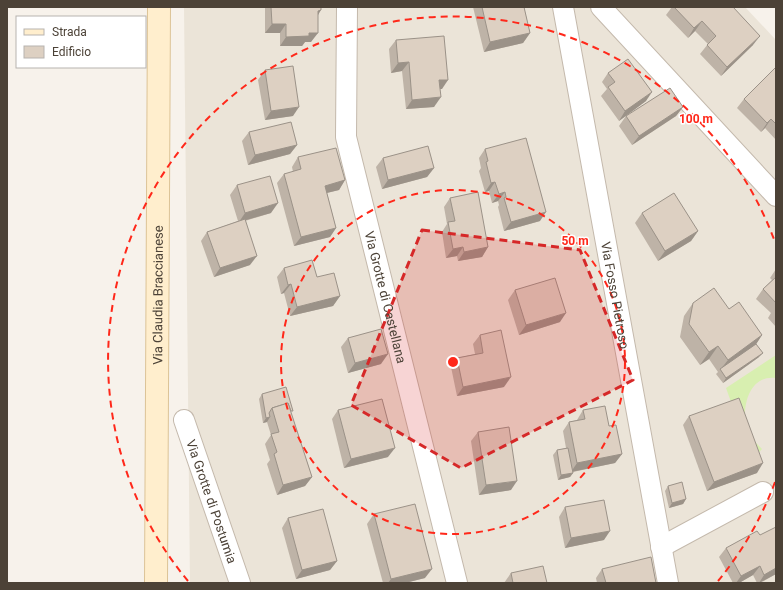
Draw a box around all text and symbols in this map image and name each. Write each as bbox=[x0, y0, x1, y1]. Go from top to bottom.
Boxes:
legend bbox=[16, 16, 146, 68]
text: Strada bbox=[52, 25, 87, 39]
text: Edificio bbox=[52, 45, 91, 59]
text: 100 m bbox=[679, 112, 713, 126]
street label: Via Claudia Braccianese bbox=[150, 225, 165, 365]
street label: Via Grotte di Castellana bbox=[362, 229, 410, 365]
text: 50 m bbox=[561, 234, 589, 248]
street label: Via Fosso Pietroso bbox=[598, 240, 633, 350]
centre of rings bbox=[446, 355, 460, 369]
street label: Via Grotte di Postumia bbox=[184, 437, 240, 565]

